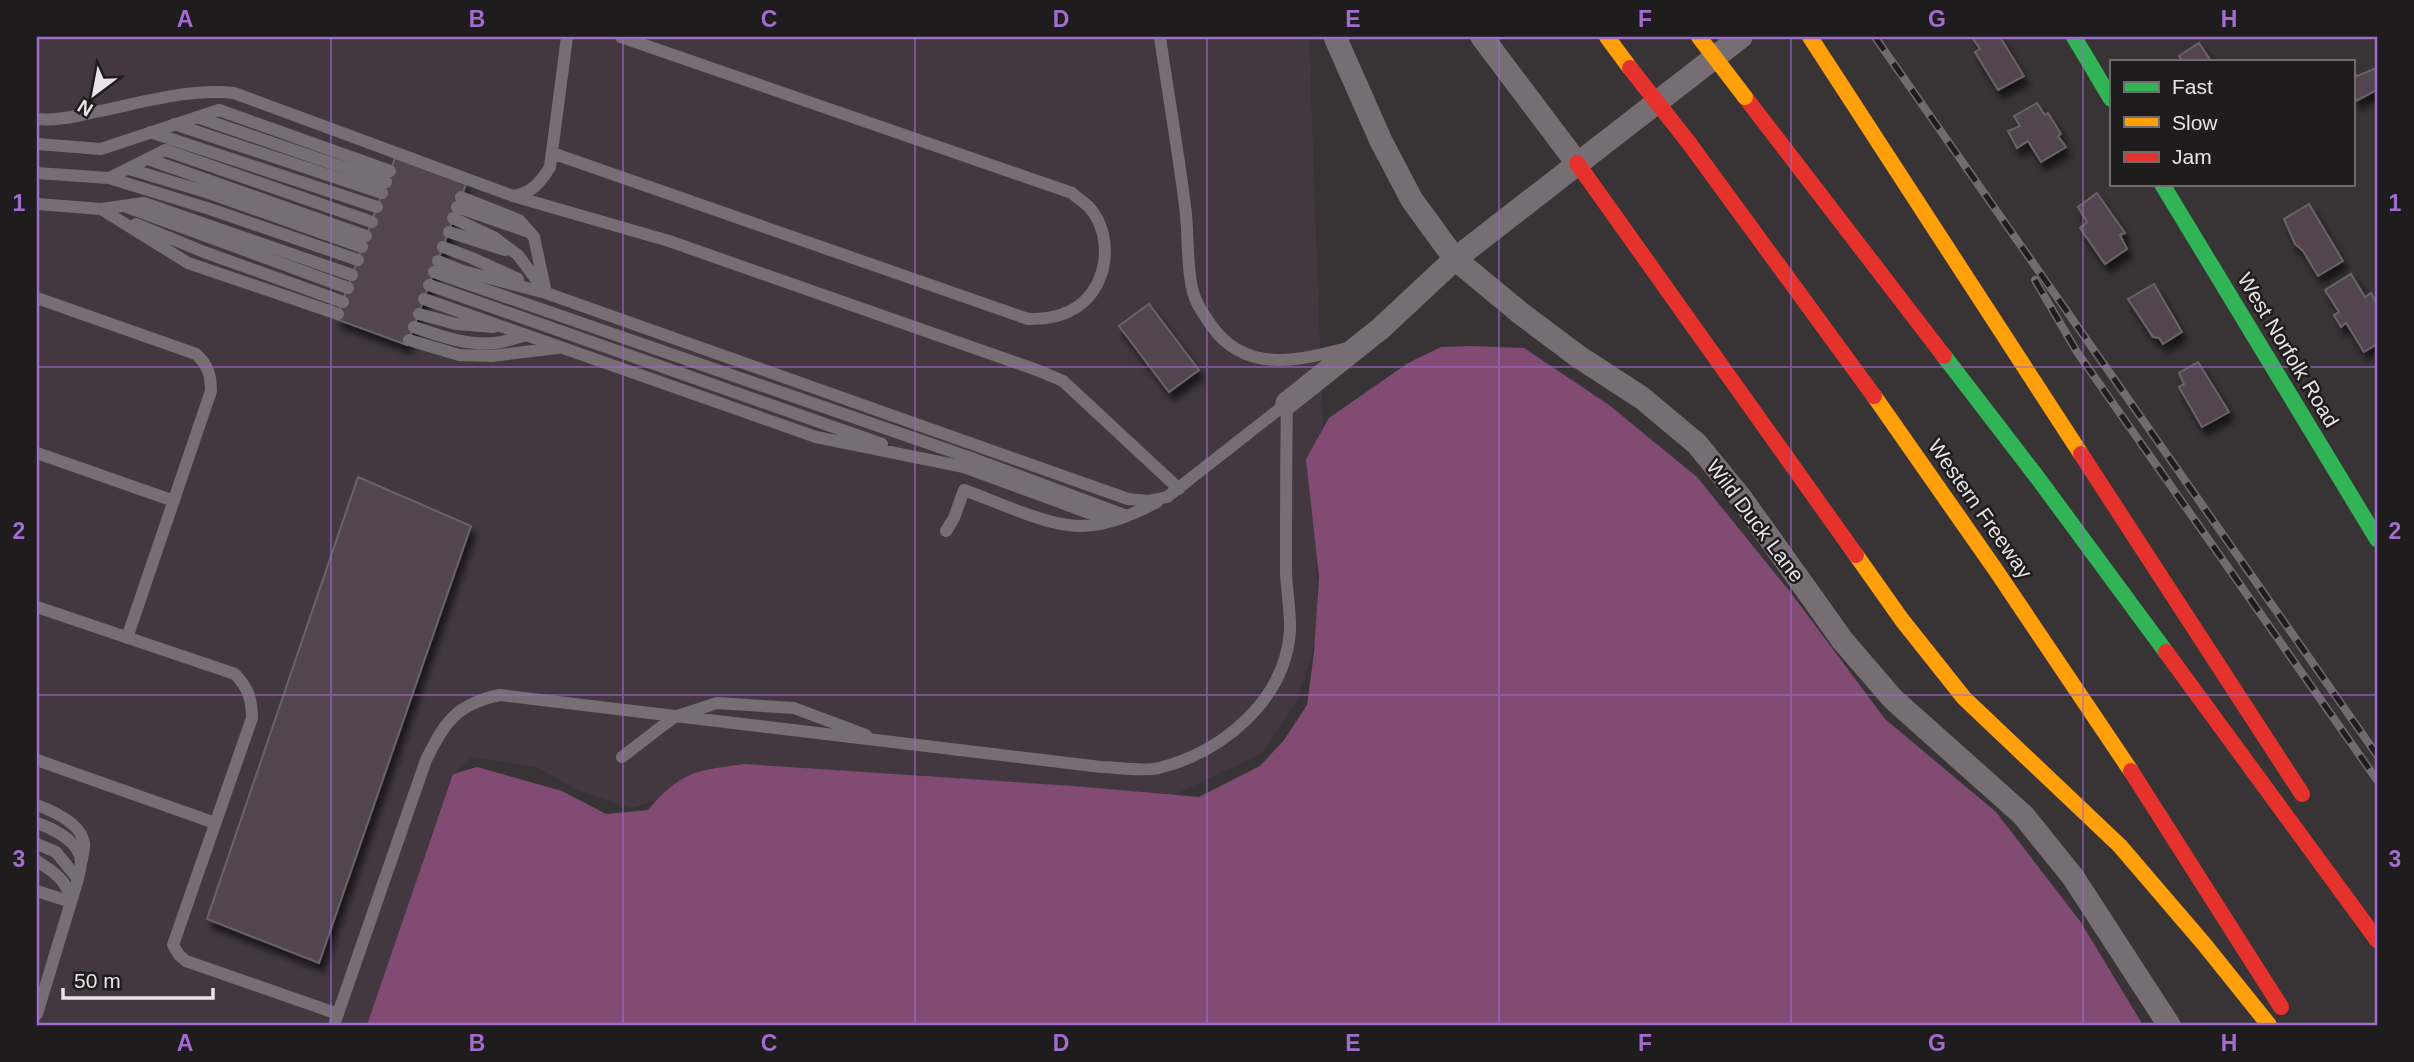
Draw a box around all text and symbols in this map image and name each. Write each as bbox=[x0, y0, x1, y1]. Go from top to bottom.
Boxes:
text: A bbox=[177, 6, 193, 32]
text: B bbox=[469, 6, 485, 32]
text: C bbox=[761, 6, 777, 32]
text: D bbox=[1053, 6, 1069, 32]
text: E bbox=[1345, 6, 1361, 32]
text: F bbox=[1638, 6, 1652, 32]
text: G bbox=[1928, 6, 1946, 32]
text: H bbox=[2221, 6, 2237, 32]
north arrow bbox=[60, 60, 130, 130]
legend bbox=[2110, 60, 2354, 186]
text: Fast bbox=[2172, 75, 2213, 98]
text: N bbox=[74, 95, 97, 121]
text: Slow bbox=[2172, 111, 2218, 134]
text: Jam bbox=[2172, 145, 2212, 168]
text: 1 bbox=[13, 190, 26, 216]
text: 1 bbox=[2389, 190, 2402, 216]
street label: West Norfolk Road bbox=[2233, 268, 2344, 431]
street label: Western Freeway bbox=[1924, 435, 2037, 583]
street label: Wild Duck Lane bbox=[1702, 455, 1809, 586]
text: 2 bbox=[13, 518, 25, 544]
text: 2 bbox=[2389, 518, 2401, 544]
text: 3 bbox=[13, 846, 25, 872]
text: 3 bbox=[2389, 846, 2401, 872]
scale bar bbox=[63, 957, 214, 1001]
text: 50 m bbox=[74, 969, 121, 992]
text: A bbox=[177, 1030, 193, 1056]
text: B bbox=[469, 1030, 485, 1056]
text: C bbox=[761, 1030, 777, 1056]
text: D bbox=[1053, 1030, 1069, 1056]
text: E bbox=[1345, 1030, 1361, 1056]
text: F bbox=[1638, 1030, 1652, 1056]
text: G bbox=[1928, 1030, 1946, 1056]
text: H bbox=[2221, 1030, 2237, 1056]

